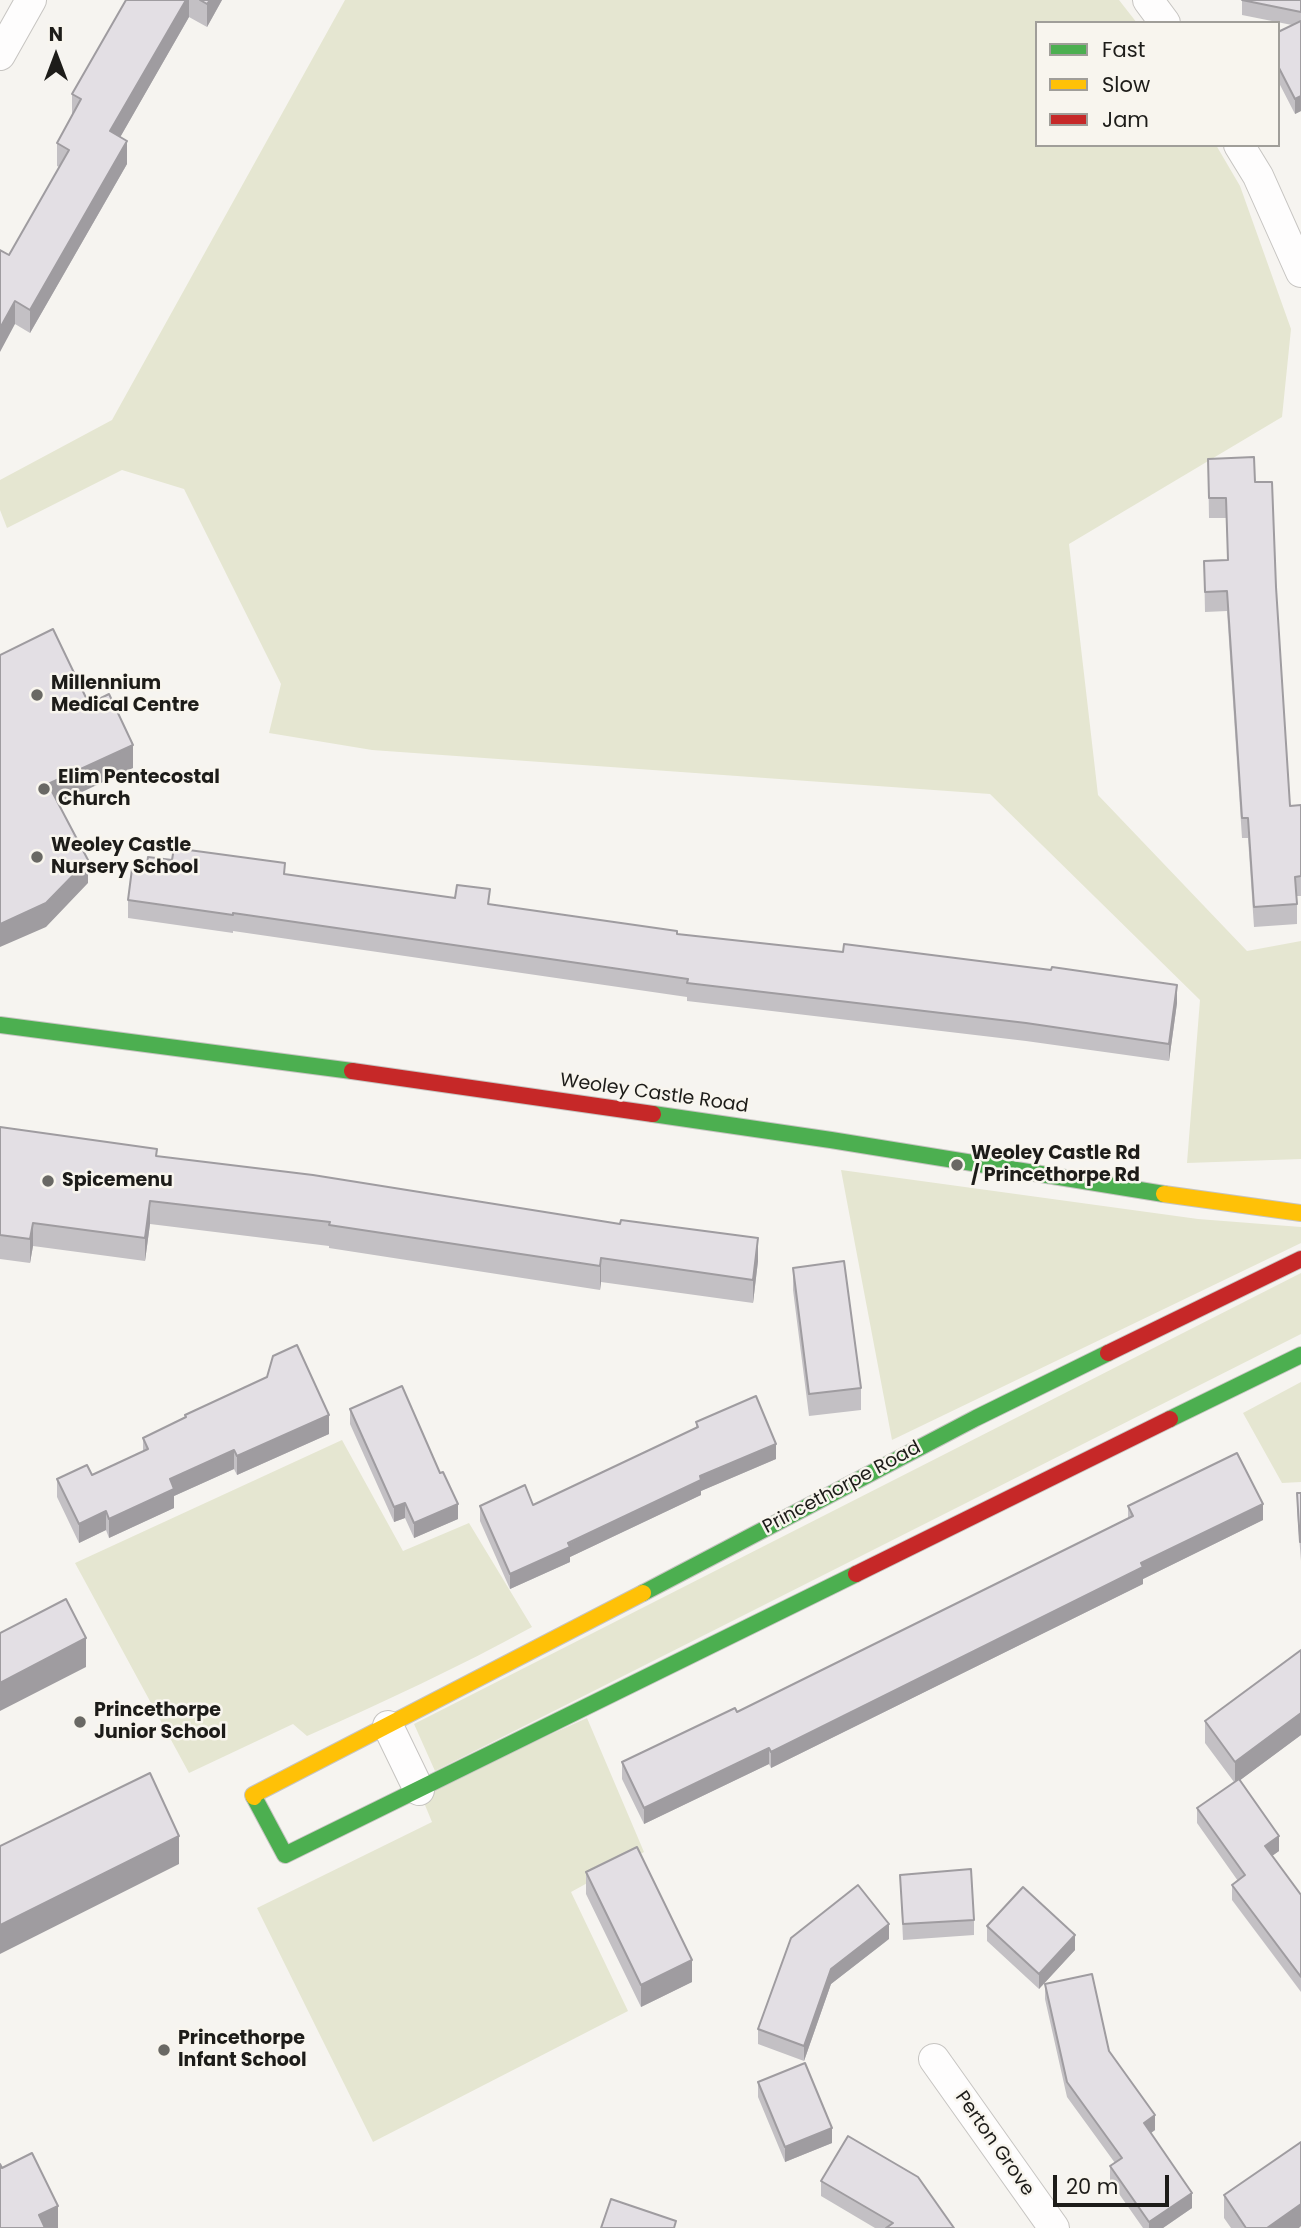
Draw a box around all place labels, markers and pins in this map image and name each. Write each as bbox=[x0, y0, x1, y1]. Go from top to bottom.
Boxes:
place label: Millennium Medical Centre bbox=[51, 673, 199, 717]
marker: Millennium Medical Centre bbox=[29, 687, 45, 703]
place label: Elim Pentecostal Church bbox=[58, 767, 220, 811]
marker: Elim Pentecostal Church bbox=[36, 781, 52, 797]
place label: Weoley Castle Nursery School bbox=[51, 835, 198, 879]
marker: Weoley Castle Nursery School bbox=[29, 849, 45, 865]
place label: Weoley Castle Rd / Princethorpe Rd bbox=[971, 1143, 1140, 1187]
marker: Weoley Castle Rd / Princethorpe Rd bbox=[949, 1157, 965, 1173]
place label: Spicemenu bbox=[62, 1170, 173, 1192]
marker: Spicemenu bbox=[40, 1173, 56, 1189]
place label: Princethorpe Junior School bbox=[94, 1700, 226, 1744]
marker: Princethorpe Junior School bbox=[72, 1714, 88, 1730]
place label: Princethorpe Infant School bbox=[178, 2028, 306, 2072]
marker: Princethorpe Infant School bbox=[156, 2042, 172, 2058]

